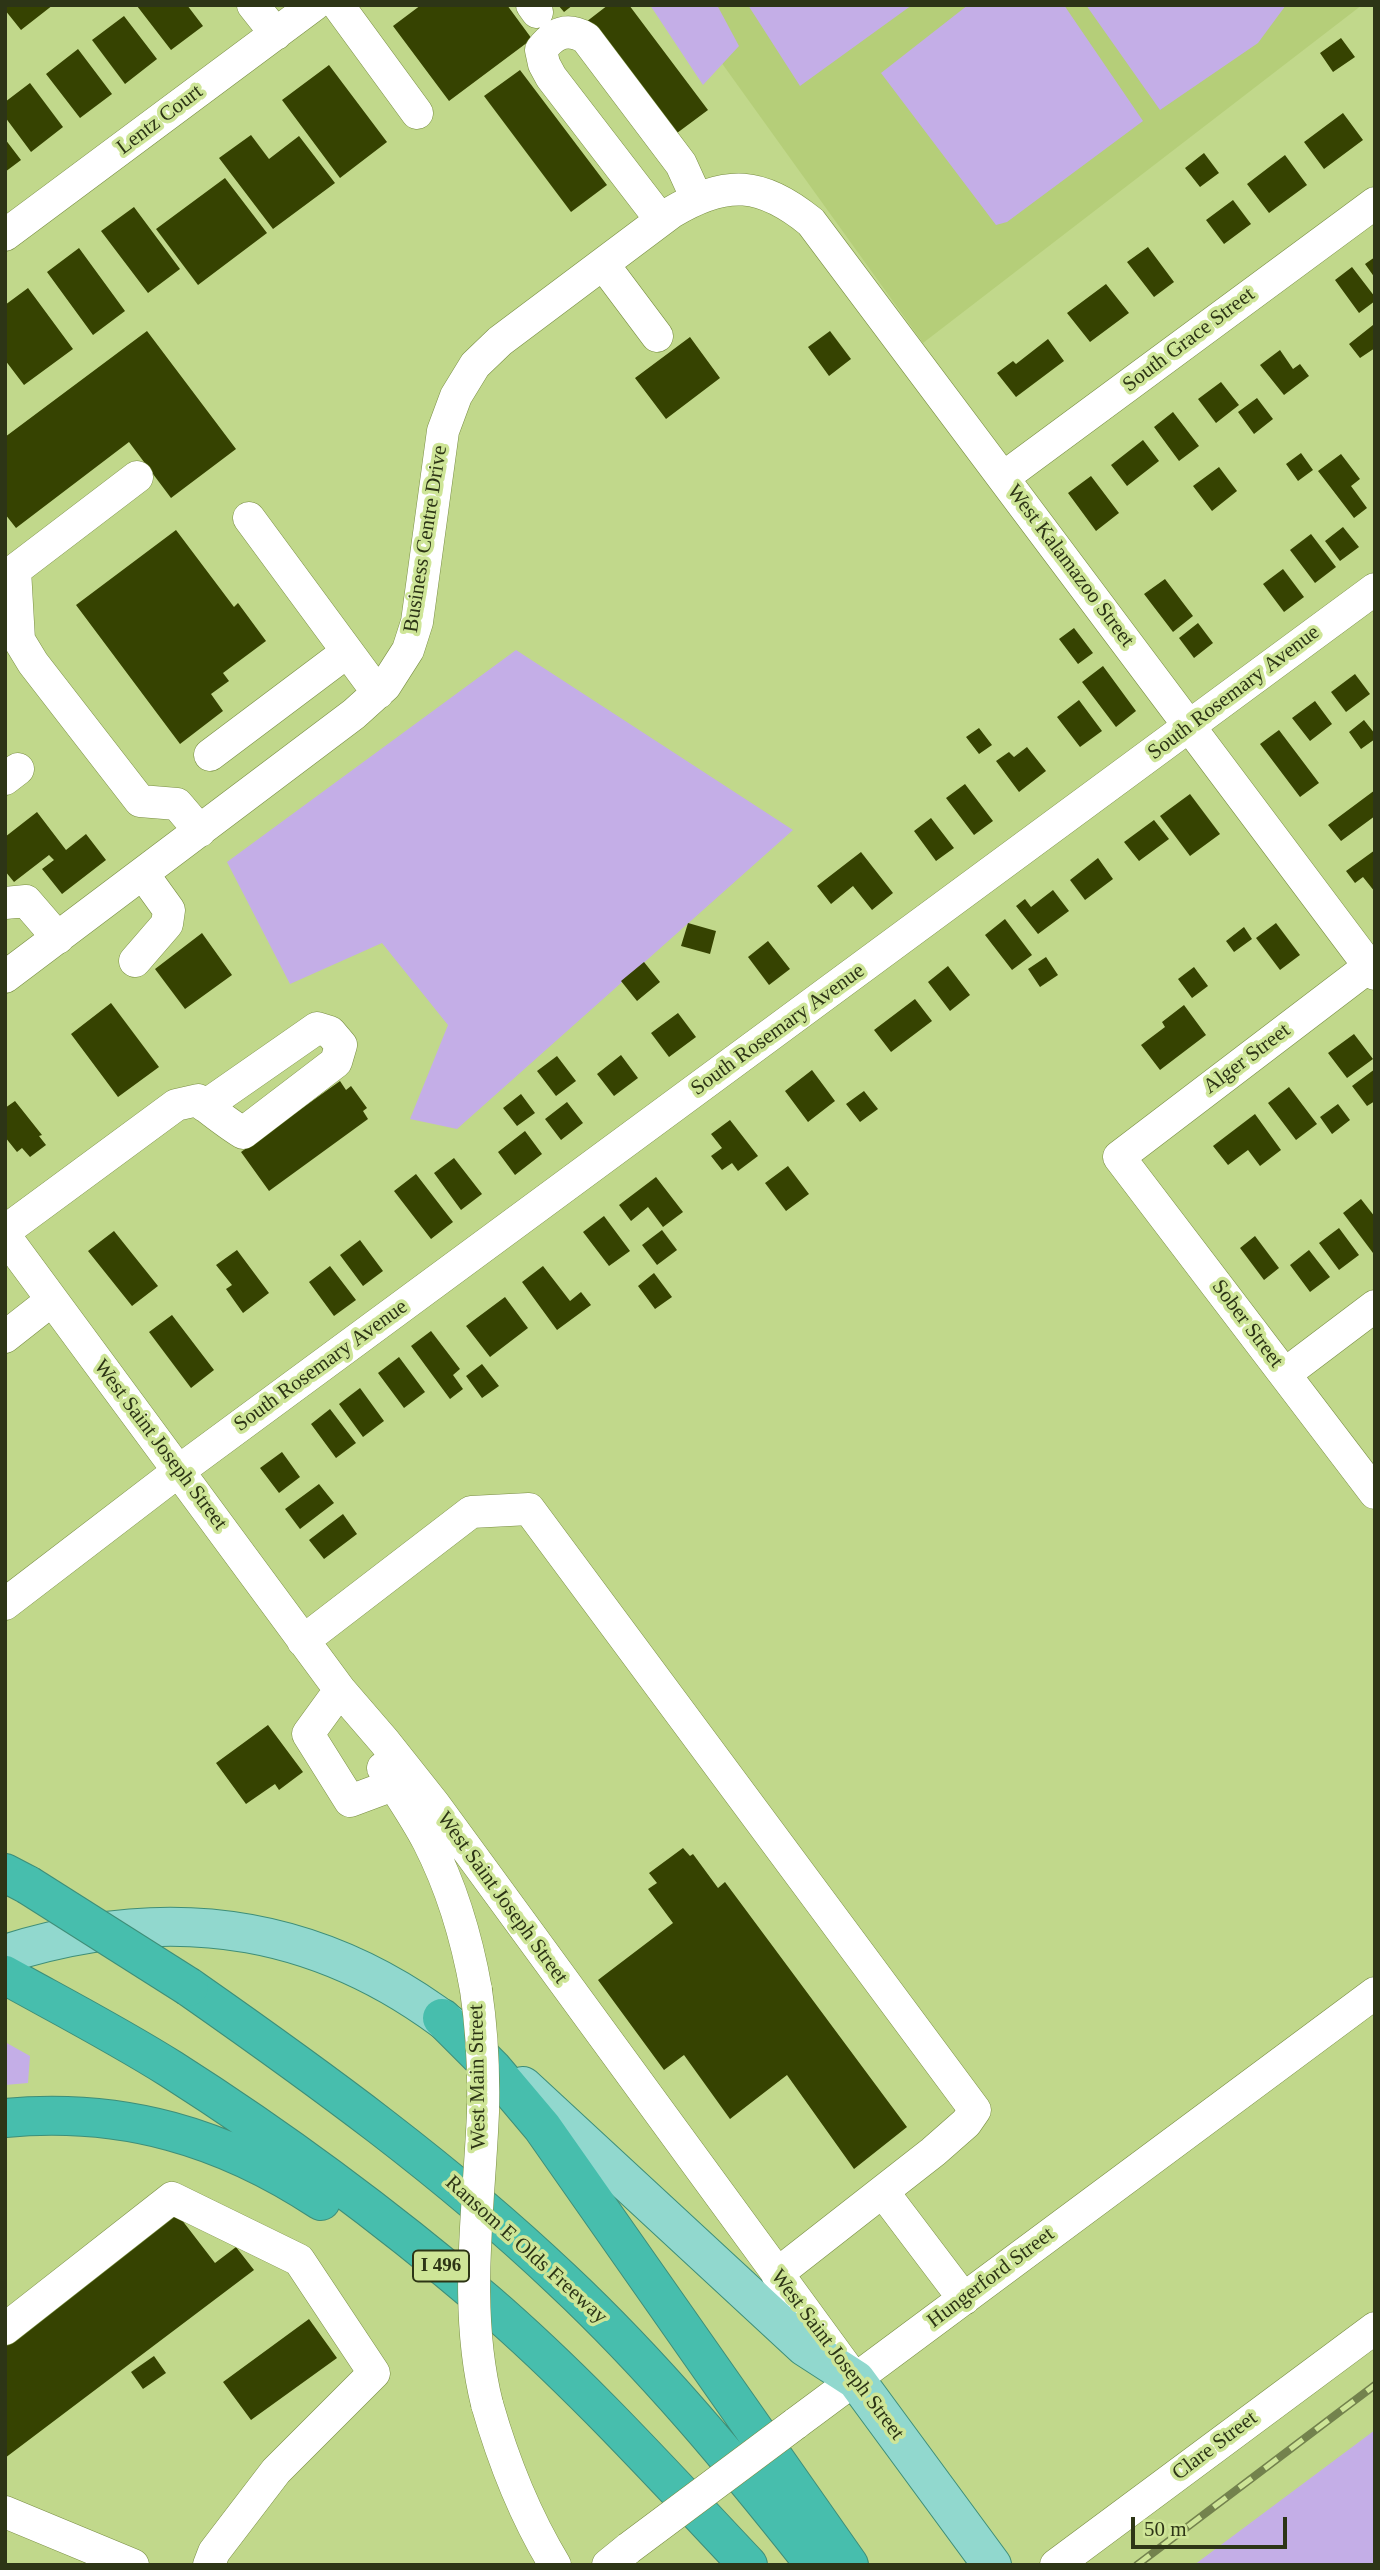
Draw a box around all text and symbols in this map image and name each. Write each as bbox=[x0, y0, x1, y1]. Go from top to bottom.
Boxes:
street label: Lentz Court bbox=[112, 80, 208, 160]
street label: South Grace Street bbox=[1118, 282, 1260, 398]
street label: Business Centre Drive bbox=[399, 444, 453, 634]
street label: West Kalamazoo Street bbox=[1001, 480, 1139, 652]
street label: South Rosemary Avenue bbox=[1143, 620, 1325, 766]
street label: South Rosemary Avenue bbox=[686, 959, 870, 1101]
street label: Alger Street bbox=[1199, 1018, 1295, 1100]
street label: Sober Street bbox=[1206, 1275, 1288, 1373]
street label: South Rosemary Avenue bbox=[229, 1295, 413, 1437]
street label: West Saint Joseph Street bbox=[88, 1355, 232, 1535]
street label: West Saint Joseph Street bbox=[431, 1807, 573, 1989]
street label: West Main Street bbox=[464, 2004, 492, 2150]
street label: Ransom E Olds Freeway bbox=[440, 2171, 612, 2329]
street label: Hungerford Street bbox=[923, 2222, 1059, 2334]
road number: I 496 bbox=[413, 2250, 469, 2282]
street label: West Saint Joseph Street bbox=[765, 2265, 909, 2445]
street label: Clare Street bbox=[1168, 2406, 1262, 2486]
scale bar bbox=[1135, 2504, 1291, 2548]
text: 50 m bbox=[1144, 2517, 1187, 2541]

